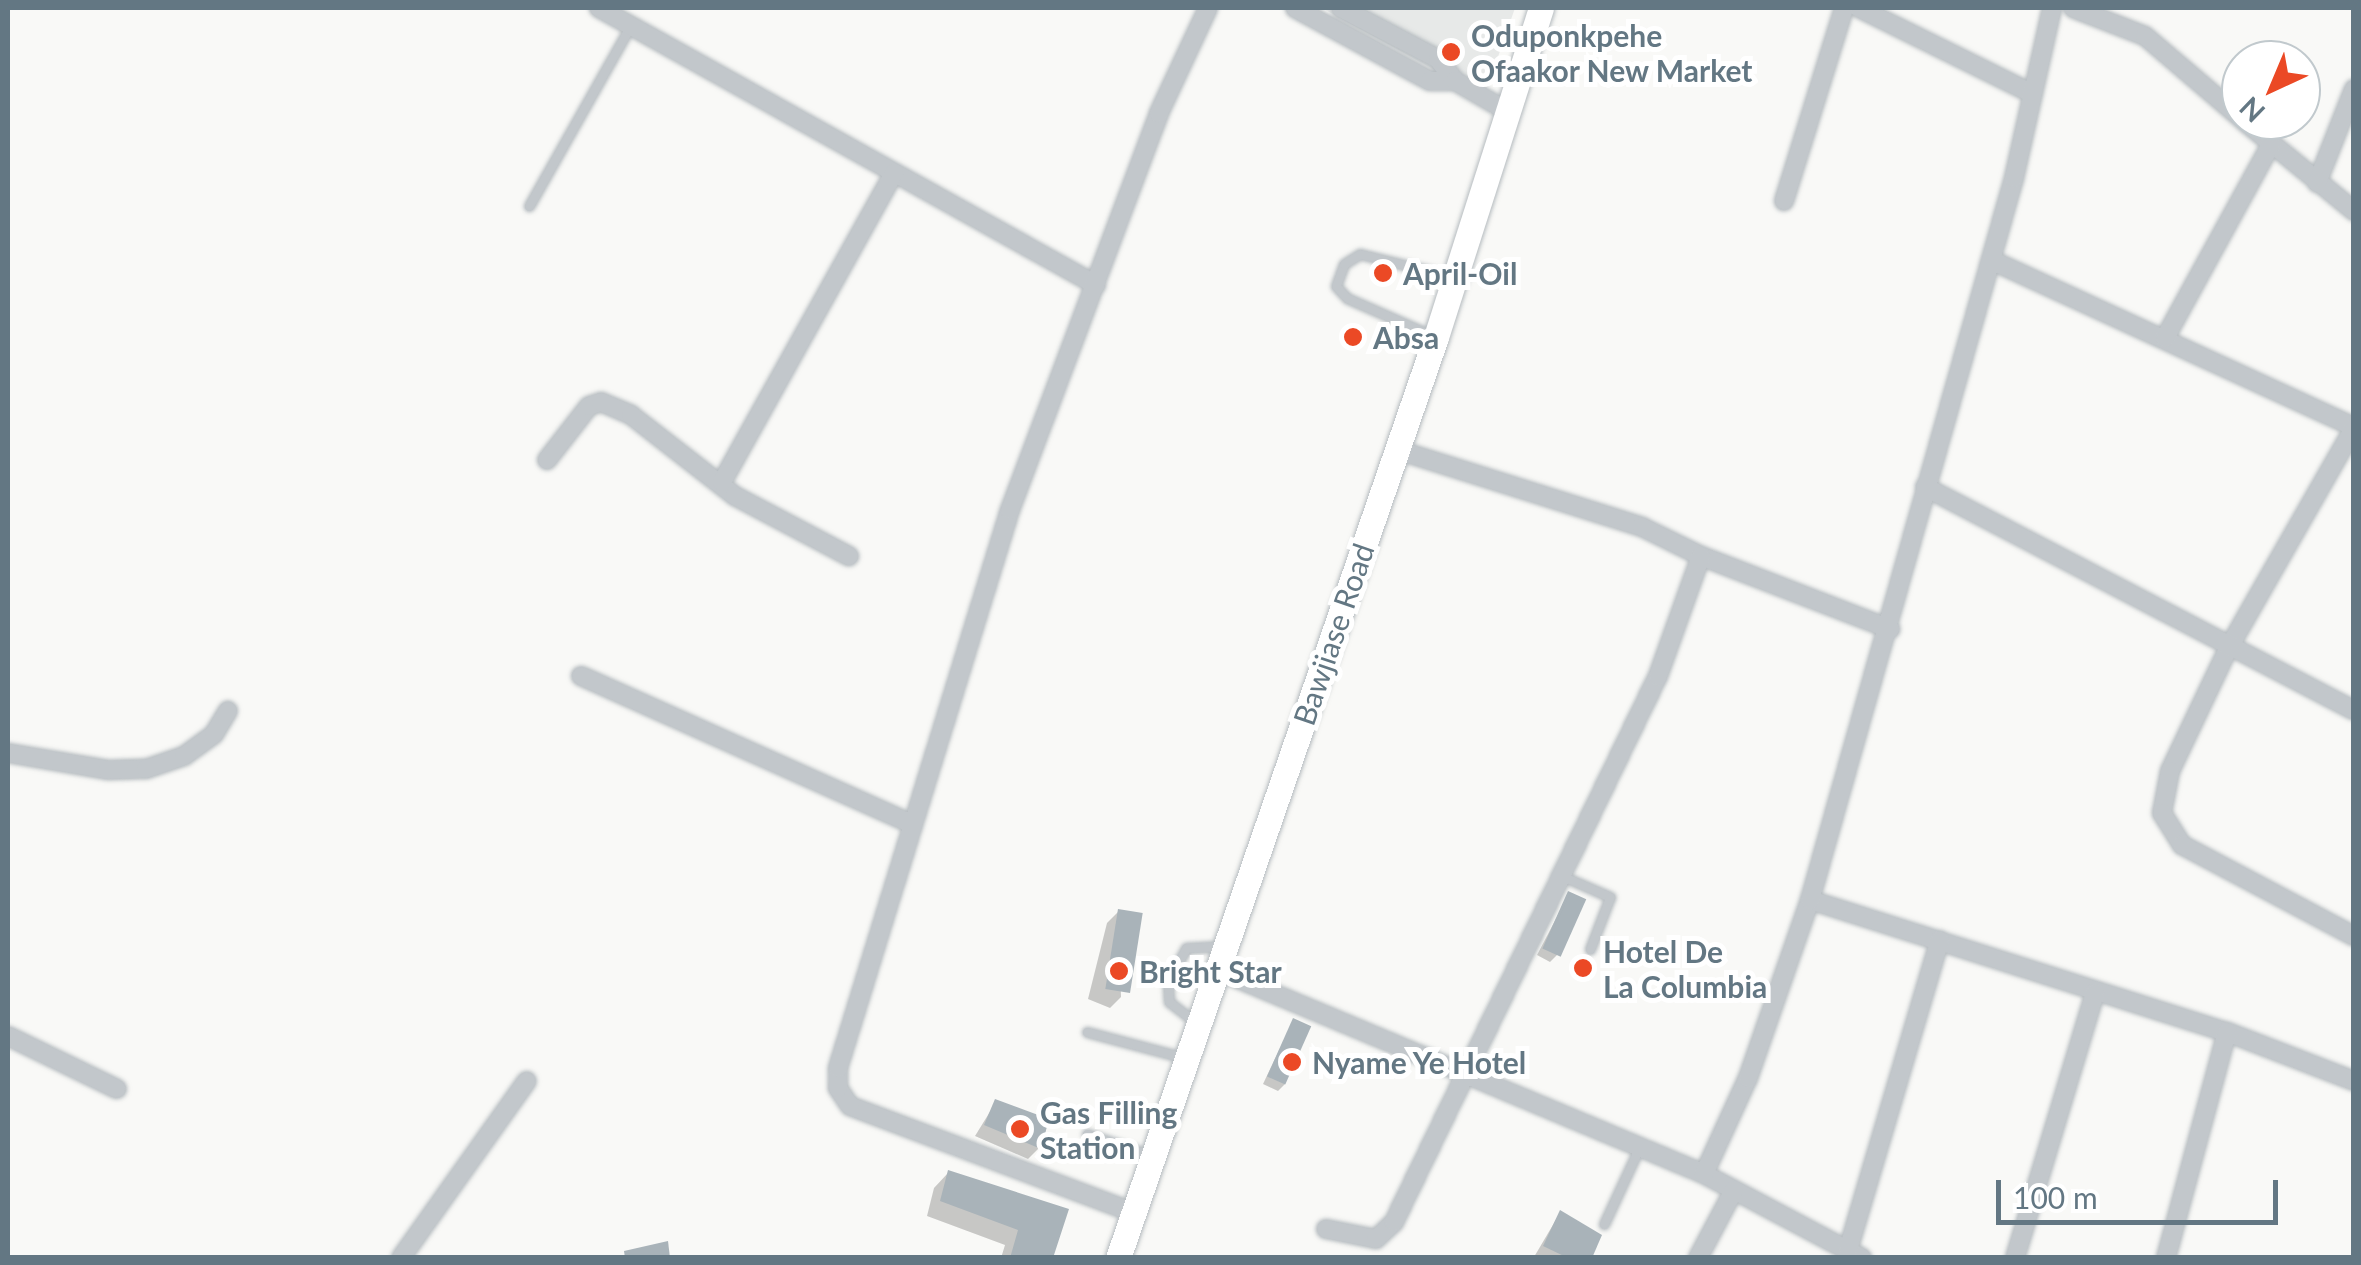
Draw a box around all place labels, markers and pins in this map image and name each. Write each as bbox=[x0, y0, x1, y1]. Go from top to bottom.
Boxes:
place label: Oduponkpehe Ofaakor New Market bbox=[1471, 17, 1754, 88]
marker: Oduponkpehe Ofaakor New Market bbox=[1440, 41, 1462, 63]
place label: April-Oil bbox=[1403, 255, 1517, 291]
marker: April-Oil bbox=[1372, 262, 1394, 284]
place label: Absa bbox=[1373, 319, 1439, 355]
marker: Absa bbox=[1342, 326, 1364, 348]
place label: Hotel De La Columbia bbox=[1603, 933, 1767, 1004]
place label: Bright Star bbox=[1139, 953, 1282, 989]
marker: Hotel De La Columbia bbox=[1572, 957, 1594, 979]
marker: Bright Star bbox=[1108, 960, 1130, 982]
place label: Nyame Ye Hotel bbox=[1312, 1044, 1527, 1080]
marker: Nyame Ye Hotel bbox=[1281, 1051, 1303, 1073]
place label: Gas Filling Station bbox=[1040, 1094, 1177, 1164]
marker: Gas Filling Station bbox=[1009, 1118, 1031, 1140]

